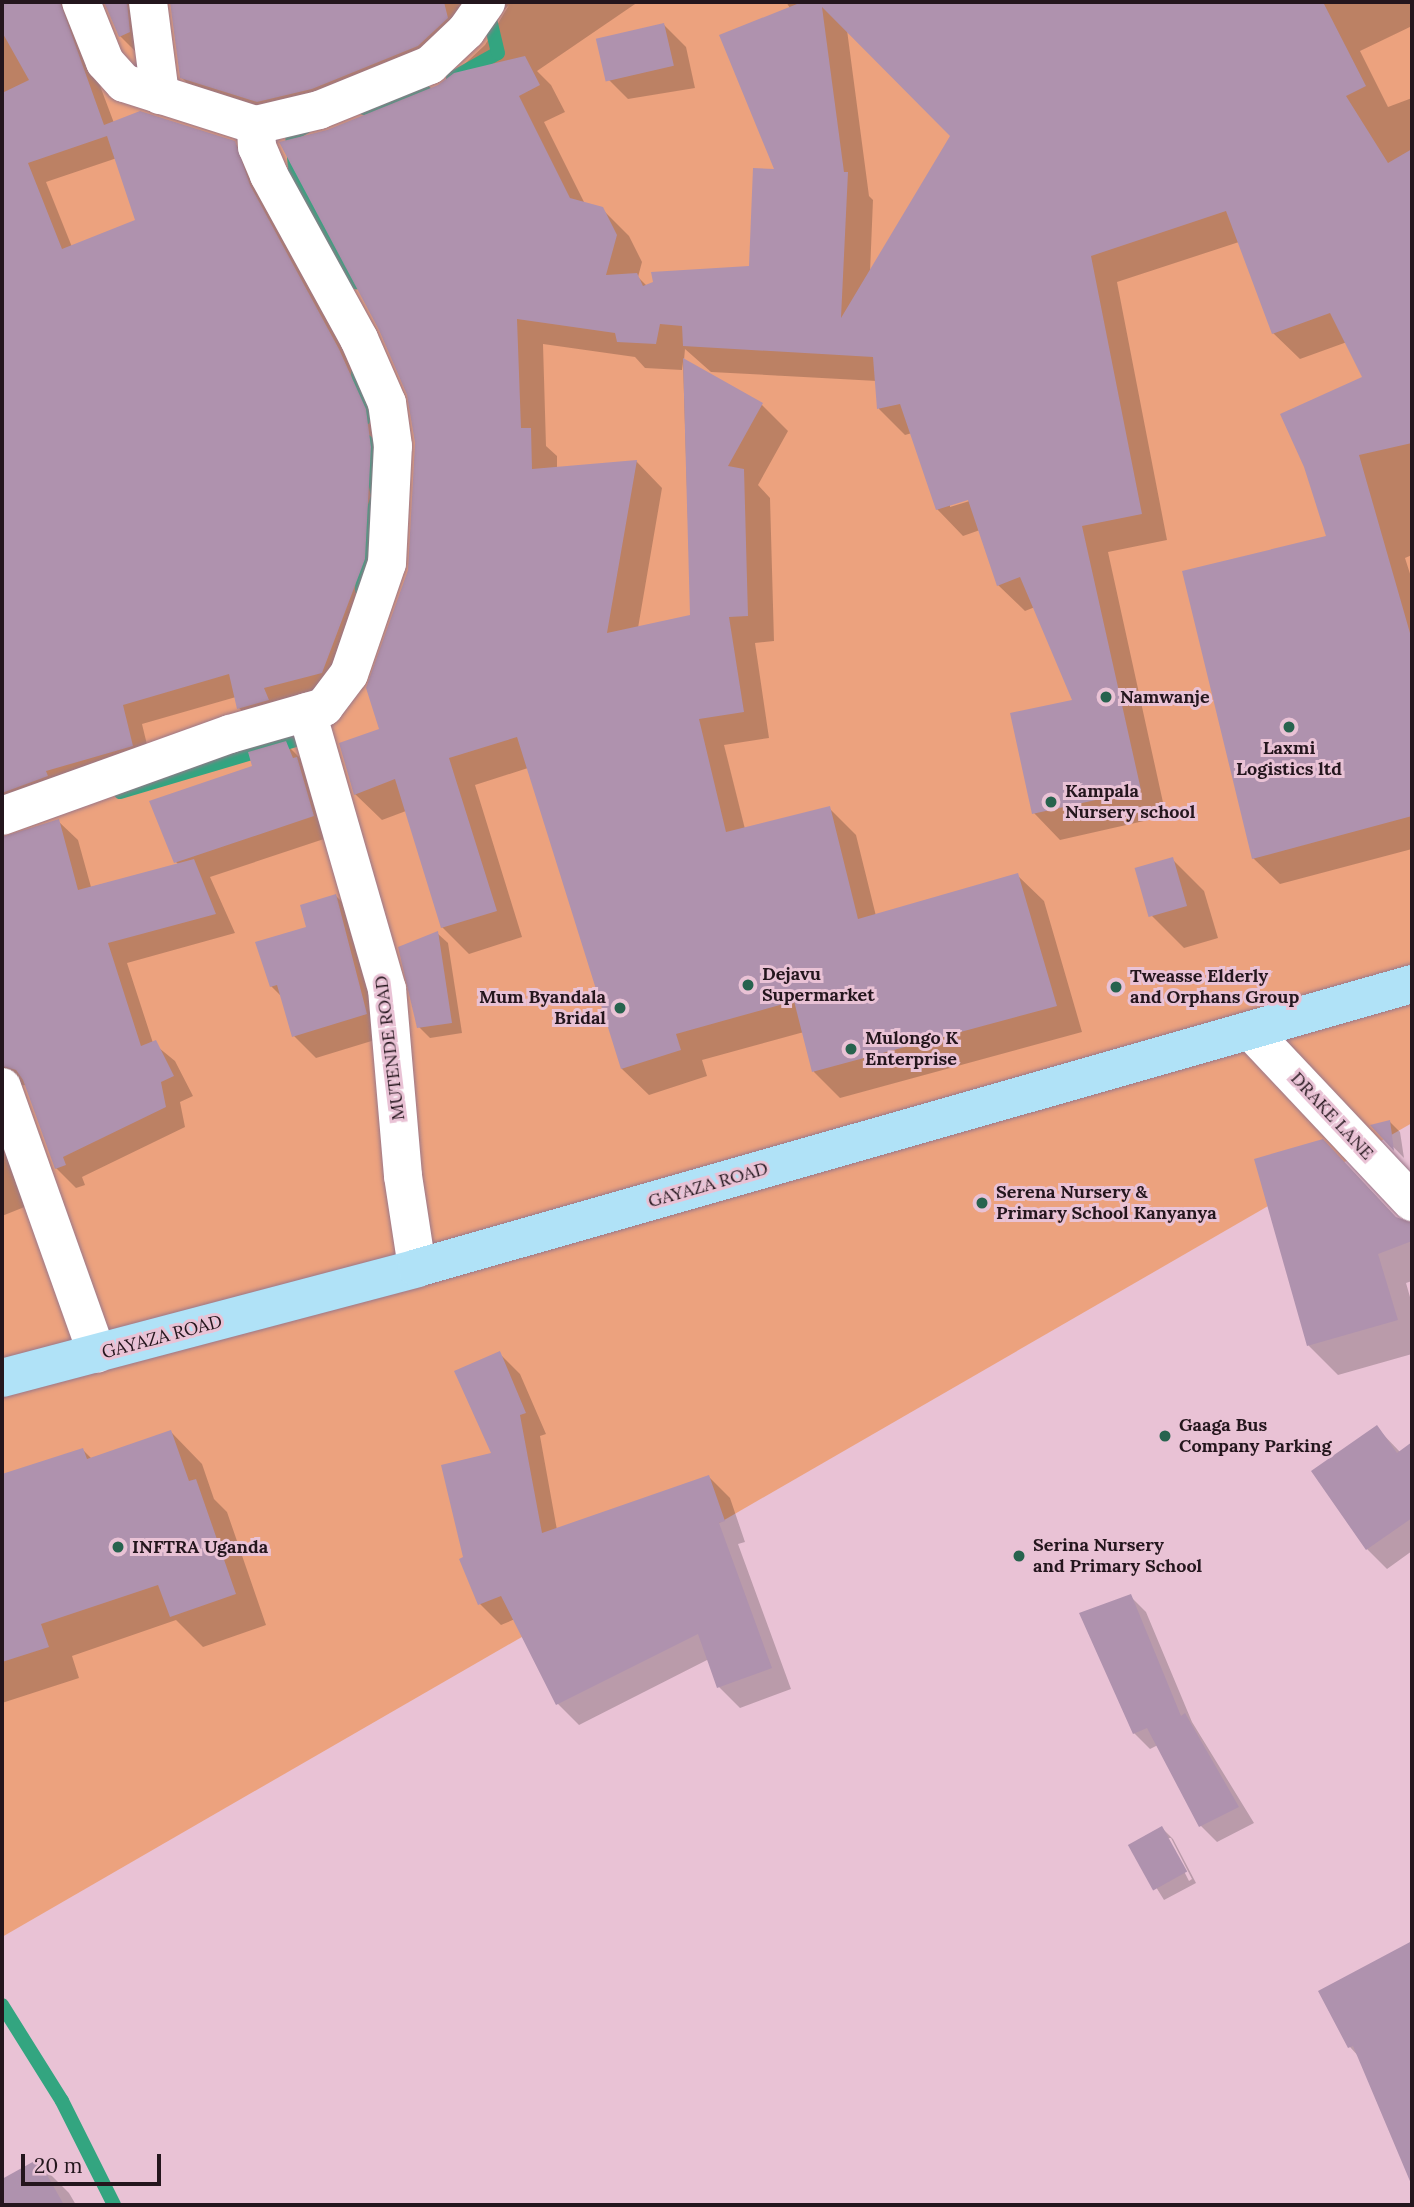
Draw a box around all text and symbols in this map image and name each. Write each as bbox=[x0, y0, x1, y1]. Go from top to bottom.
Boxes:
place label: Namwanje bbox=[1120, 686, 1210, 708]
marker: Namwanje bbox=[1098, 689, 1114, 705]
marker: Laxmi Logistics ltd bbox=[1281, 719, 1297, 735]
place label: Laxmi Logistics ltd bbox=[1236, 738, 1342, 780]
place label: Kampala Nursery school bbox=[1065, 781, 1195, 824]
marker: Kampala Nursery school bbox=[1043, 794, 1059, 810]
place label: Dejavu Supermarket bbox=[762, 964, 875, 1006]
place label: Tweasse Elderly and Orphans Group bbox=[1130, 966, 1299, 1009]
street label: MUTENDE ROAD bbox=[370, 974, 410, 1122]
marker: Dejavu Supermarket bbox=[740, 977, 756, 993]
marker: Tweasse Elderly and Orphans Group bbox=[1108, 979, 1124, 995]
place label: Mum Byandala Bridal bbox=[479, 987, 606, 1030]
marker: Mum Byandala Bridal bbox=[612, 1000, 628, 1016]
place label: Mulongo K Enterprise bbox=[865, 1028, 958, 1070]
marker: Mulongo K Enterprise bbox=[843, 1041, 859, 1057]
street label: DRAKE LANE bbox=[1286, 1068, 1378, 1164]
street label: GAYAZA ROAD bbox=[646, 1158, 770, 1212]
place label: Serena Nursery & Primary School Kanyanya bbox=[996, 1182, 1217, 1224]
marker: Serena Nursery & Primary School Kanyanya bbox=[974, 1195, 990, 1211]
street label: GAYAZA ROAD bbox=[99, 1311, 225, 1363]
place label: Gaaga Bus Company Parking bbox=[1179, 1415, 1331, 1458]
marker: Gaaga Bus Company Parking bbox=[1157, 1428, 1173, 1444]
place label: Serina Nursery and Primary School bbox=[1033, 1535, 1202, 1578]
place label: INFTRA Uganda bbox=[132, 1536, 268, 1558]
marker: INFTRA Uganda bbox=[110, 1539, 126, 1555]
marker: Serina Nursery and Primary School bbox=[1011, 1548, 1027, 1564]
scale bar bbox=[24, 2140, 164, 2184]
text: 20 m bbox=[34, 2152, 83, 2179]

